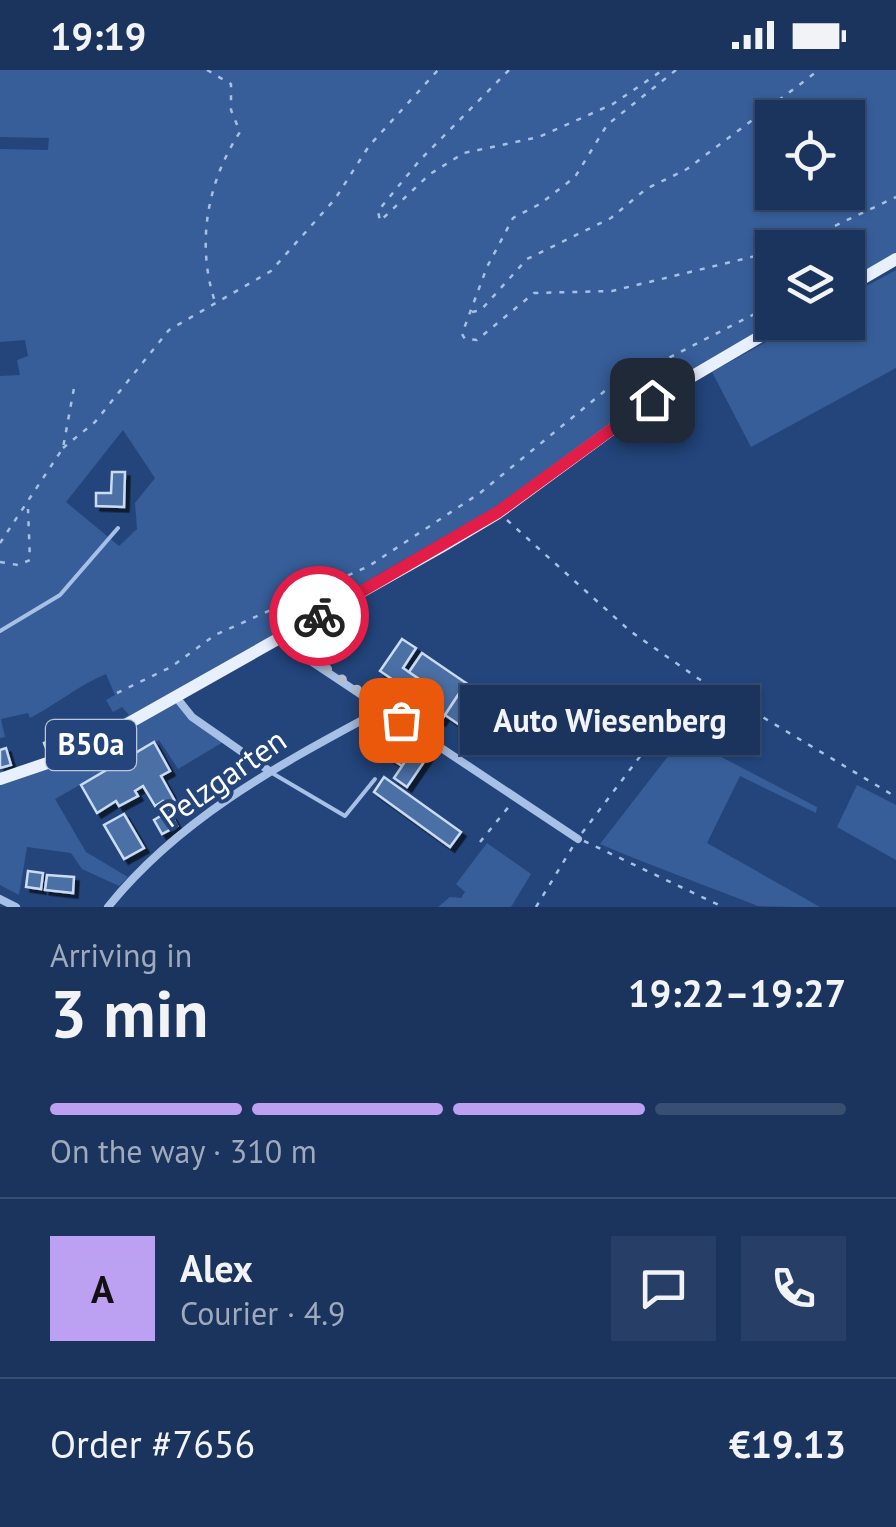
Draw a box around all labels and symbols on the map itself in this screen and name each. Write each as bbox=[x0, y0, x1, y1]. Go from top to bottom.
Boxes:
pin bbox=[610, 358, 695, 443]
courier bbox=[269, 566, 369, 666]
pin bbox=[359, 678, 444, 763]
callout: Auto Wiesenberg bbox=[461, 685, 761, 755]
street label: Pelzgarten bbox=[151, 718, 294, 836]
road number: B50a bbox=[46, 720, 136, 770]

